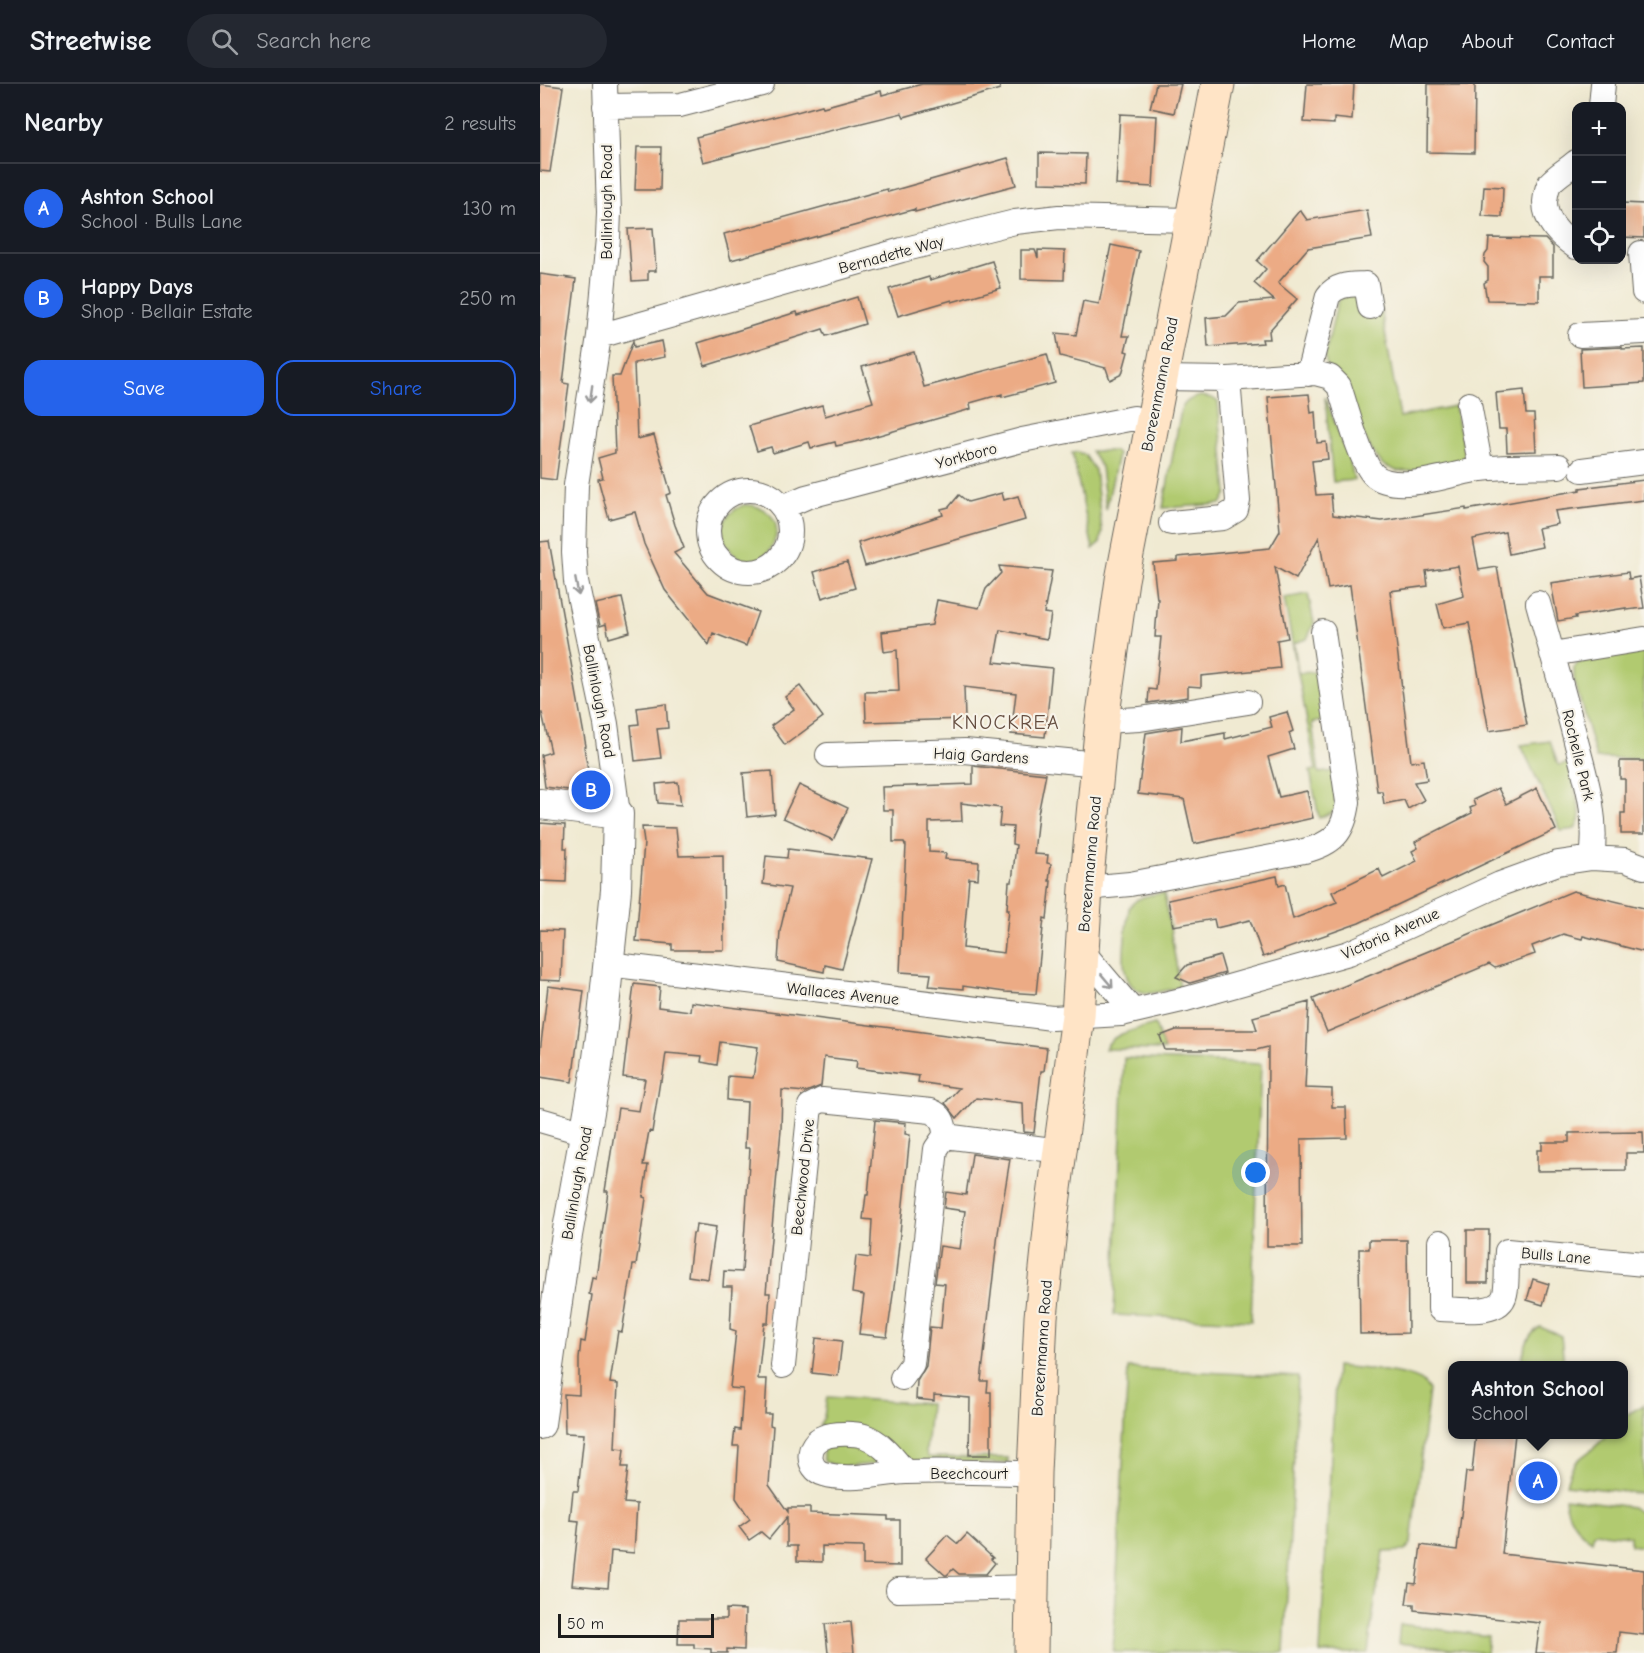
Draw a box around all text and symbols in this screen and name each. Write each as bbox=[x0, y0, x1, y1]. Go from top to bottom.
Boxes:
search box bbox=[187, 14, 607, 68]
text: Streetwise bbox=[30, 25, 151, 57]
icon: search bbox=[208, 25, 241, 58]
text: Search here bbox=[256, 28, 371, 54]
text: Home bbox=[1302, 29, 1356, 53]
text: Map bbox=[1389, 29, 1429, 53]
text: About bbox=[1462, 29, 1513, 53]
text: Contact bbox=[1546, 29, 1614, 53]
map controls bbox=[1572, 102, 1626, 264]
button: + bbox=[1572, 102, 1626, 156]
text: Nearby bbox=[24, 108, 103, 138]
text: 2 results bbox=[444, 112, 516, 135]
street label: Ballinlough Road bbox=[598, 145, 616, 259]
button: − bbox=[1572, 156, 1626, 210]
text: Ashton School bbox=[81, 184, 214, 210]
text: A bbox=[38, 197, 49, 220]
text: 130 m bbox=[463, 197, 516, 220]
text: School · Bulls Lane bbox=[81, 210, 242, 233]
button: locate bbox=[1572, 210, 1626, 264]
street label: Bernadette Way bbox=[837, 232, 947, 278]
text: Happy Days bbox=[81, 274, 193, 300]
text: B bbox=[37, 287, 50, 310]
text: 250 m bbox=[459, 287, 516, 310]
text: Shop · Bellair Estate bbox=[81, 300, 253, 323]
street label: Boreenmanna Road bbox=[1138, 315, 1182, 453]
button: Save bbox=[24, 360, 264, 416]
button: Share bbox=[276, 360, 516, 416]
one-way arrow bbox=[586, 384, 597, 403]
street label: Yorkboro bbox=[934, 439, 999, 473]
one-way arrow bbox=[572, 577, 583, 597]
street label: Ballinlough Road bbox=[579, 643, 619, 759]
street label: Rochelle Park bbox=[1558, 708, 1598, 803]
district label: KNOCKREA bbox=[952, 711, 1060, 734]
street label: Haig Gardens bbox=[933, 745, 1029, 767]
pin: B bbox=[572, 768, 610, 812]
street label: Boreenmanna Road bbox=[1075, 795, 1105, 933]
street label: Victoria Avenue bbox=[1339, 904, 1442, 963]
one-way arrow bbox=[1101, 973, 1114, 989]
street label: Wallaces Avenue bbox=[786, 979, 900, 1009]
street label: Beechwood Drive bbox=[788, 1118, 818, 1236]
street label: Ballinlough Road bbox=[558, 1125, 596, 1241]
your location bbox=[1241, 1158, 1270, 1187]
street label: Bulls Lane bbox=[1520, 1244, 1592, 1268]
street label: Boreenmanna Road bbox=[1028, 1279, 1056, 1417]
popup bbox=[1448, 1361, 1628, 1439]
text: Ashton School bbox=[1472, 1376, 1604, 1402]
text: School bbox=[1472, 1402, 1529, 1425]
pin: A bbox=[1518, 1458, 1558, 1504]
street label: Beechcourt bbox=[930, 1465, 1008, 1483]
scale bar bbox=[558, 1611, 714, 1638]
text: 50 m bbox=[567, 1615, 604, 1633]

